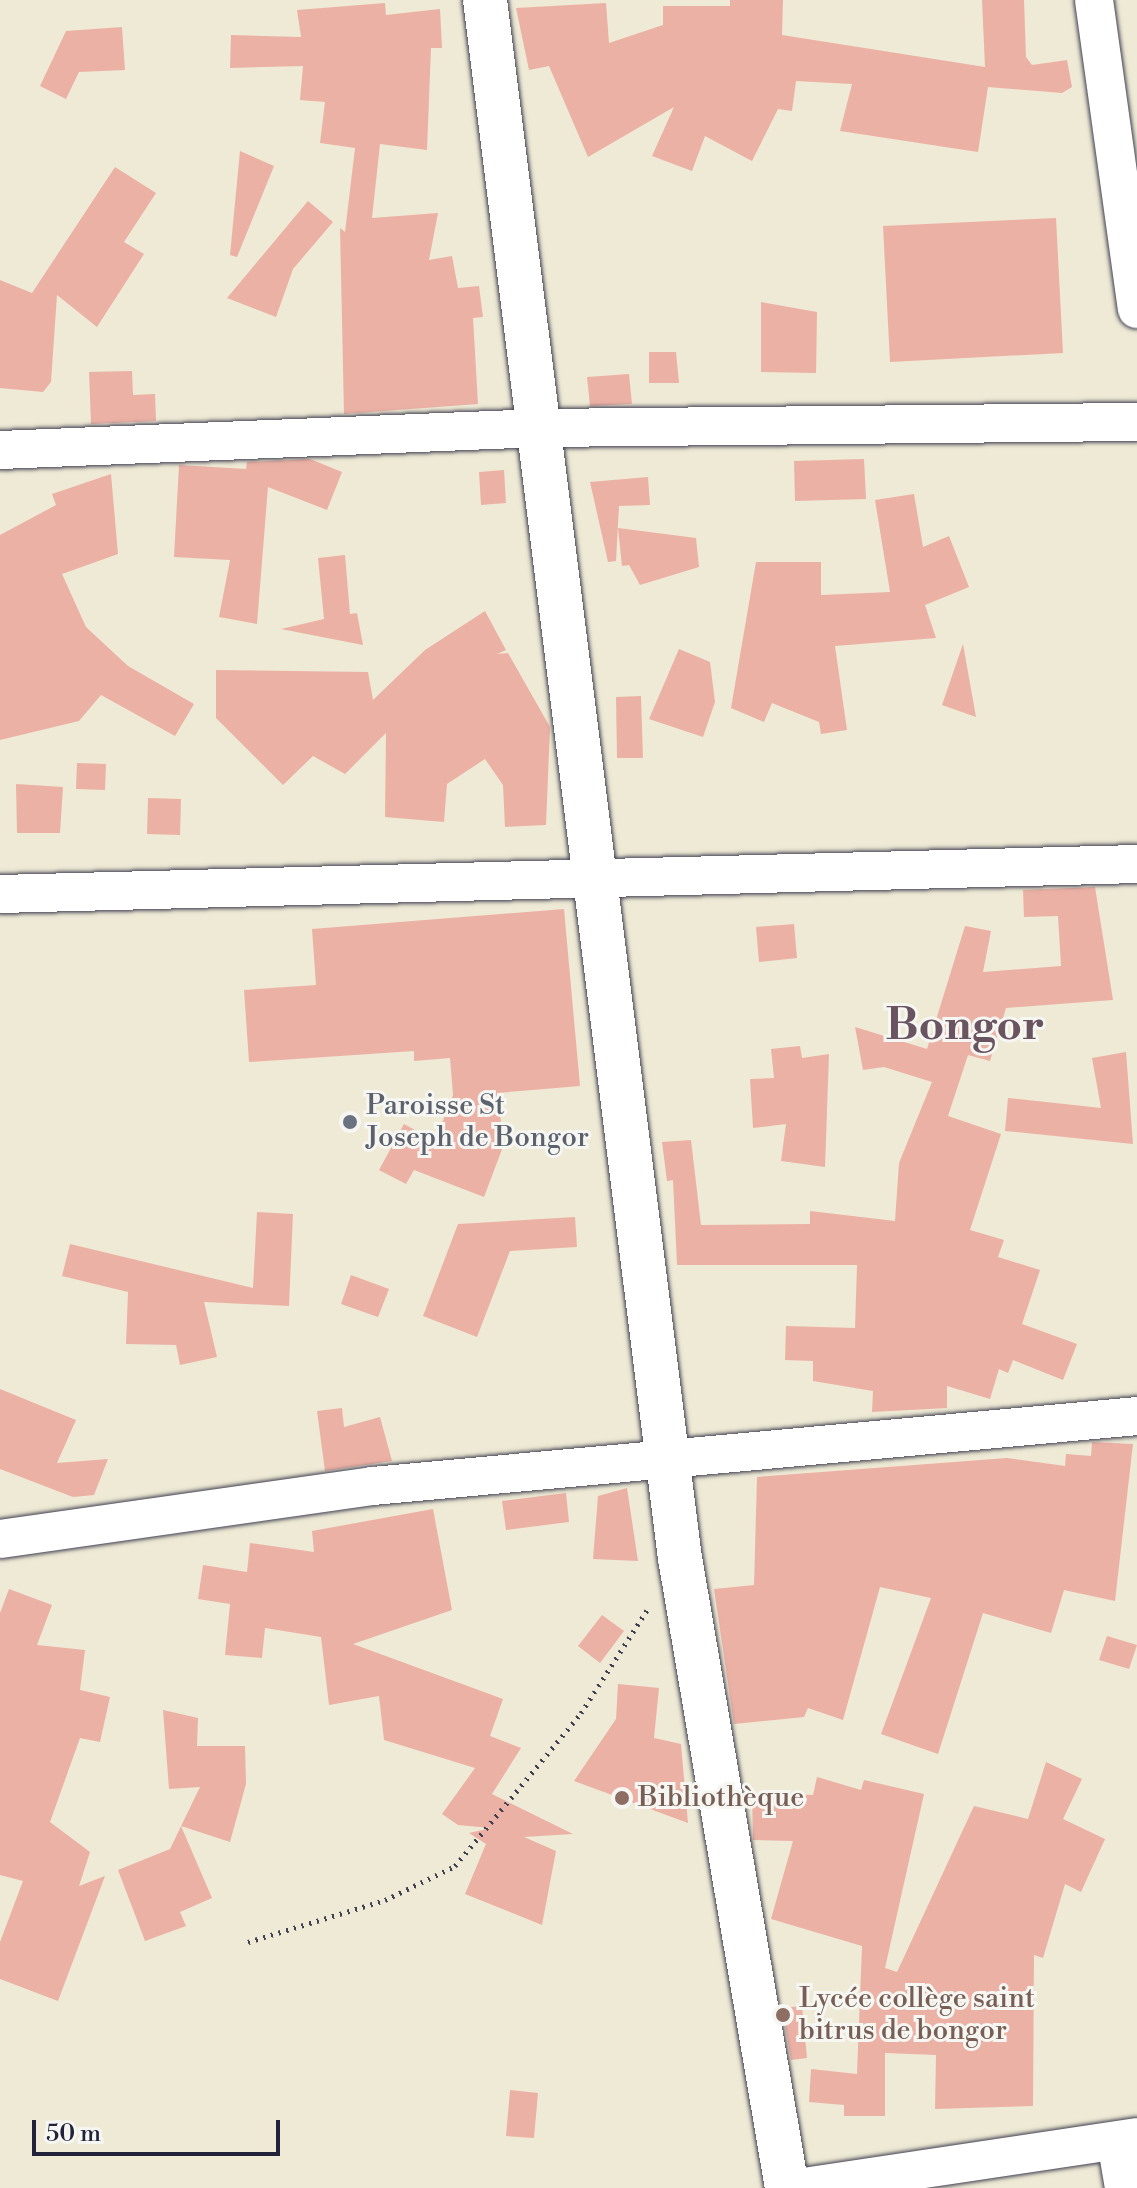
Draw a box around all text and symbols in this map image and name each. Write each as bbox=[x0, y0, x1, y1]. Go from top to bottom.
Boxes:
district label: Bongor bbox=[885, 1000, 1045, 1052]
place label: Paroisse St Joseph de Bongor bbox=[366, 1089, 589, 1155]
marker: Paroisse St Joseph de Bongor bbox=[341, 1113, 359, 1131]
place label: Bibliothèque bbox=[638, 1781, 804, 1815]
marker: Bibliothèque bbox=[613, 1789, 631, 1807]
place label: Lycée collège saint bitrus de bongor bbox=[799, 1982, 1035, 2048]
marker: Lycée collège saint bitrus de bongor bbox=[774, 2006, 792, 2024]
scale bar bbox=[36, 2104, 284, 2154]
text: 50 m bbox=[46, 2119, 101, 2149]

